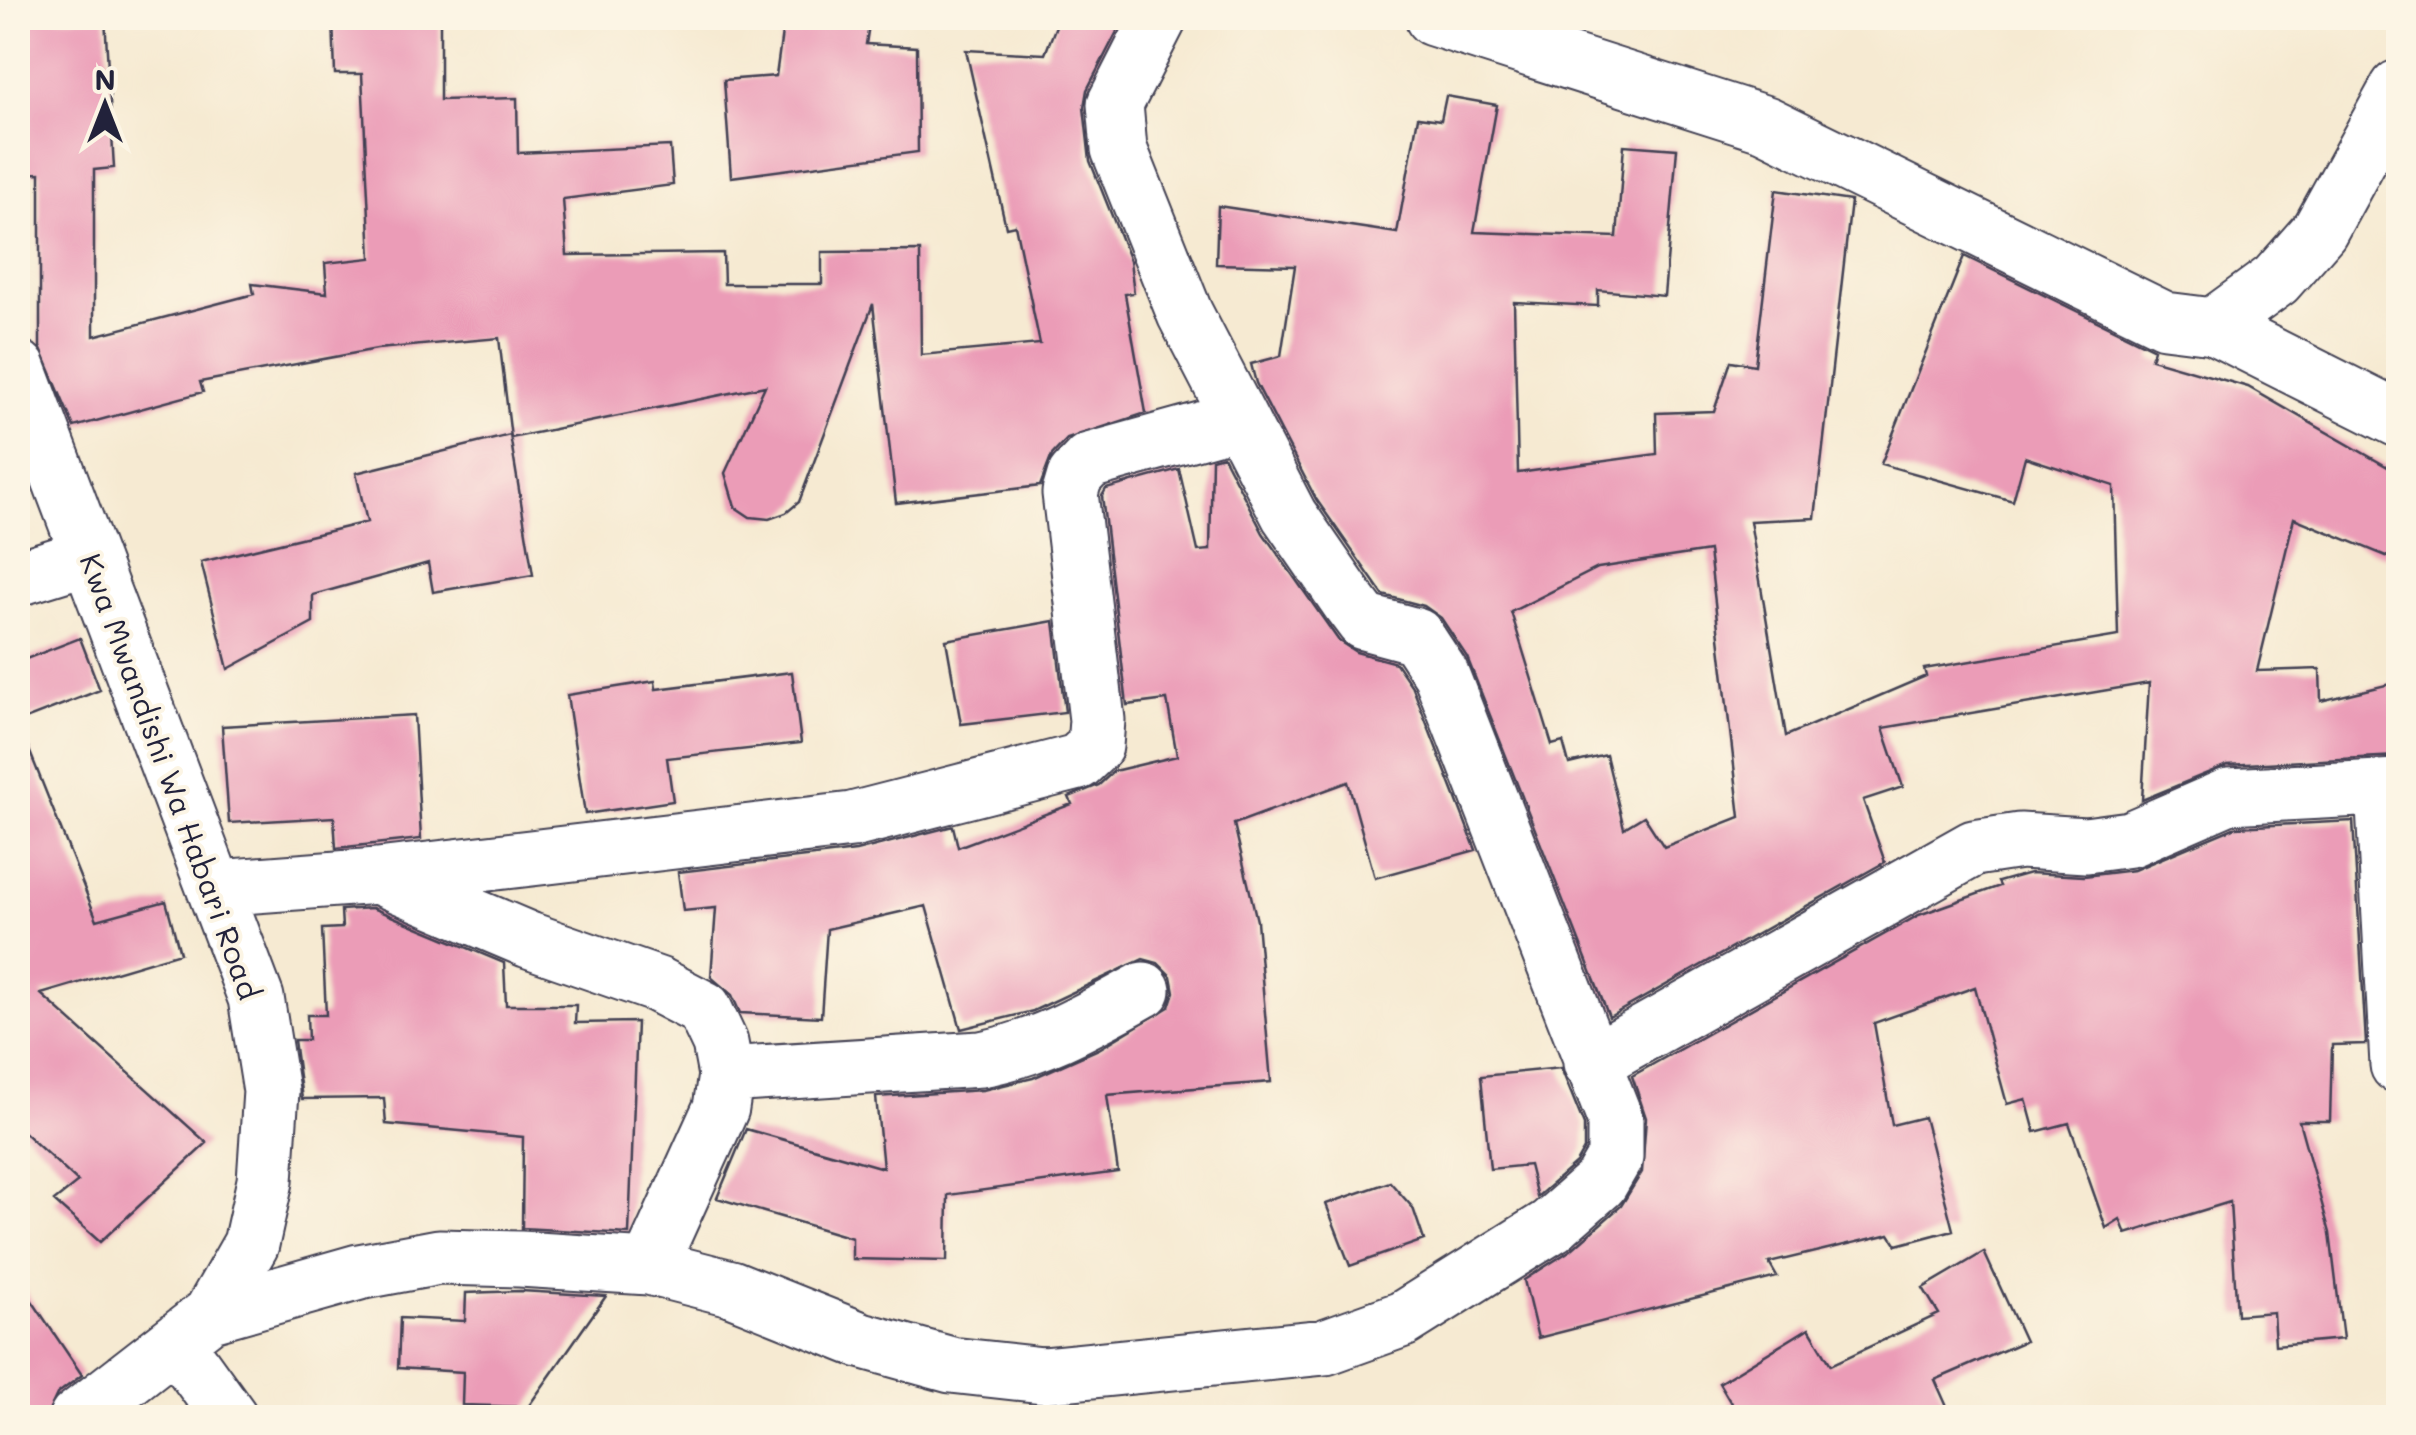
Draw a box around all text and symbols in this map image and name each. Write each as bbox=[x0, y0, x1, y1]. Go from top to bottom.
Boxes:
north arrow bbox=[55, 55, 155, 155]
text: N bbox=[94, 61, 116, 97]
street label: Kwa Mwandishi Wa Habari Road bbox=[72, 547, 270, 1005]

